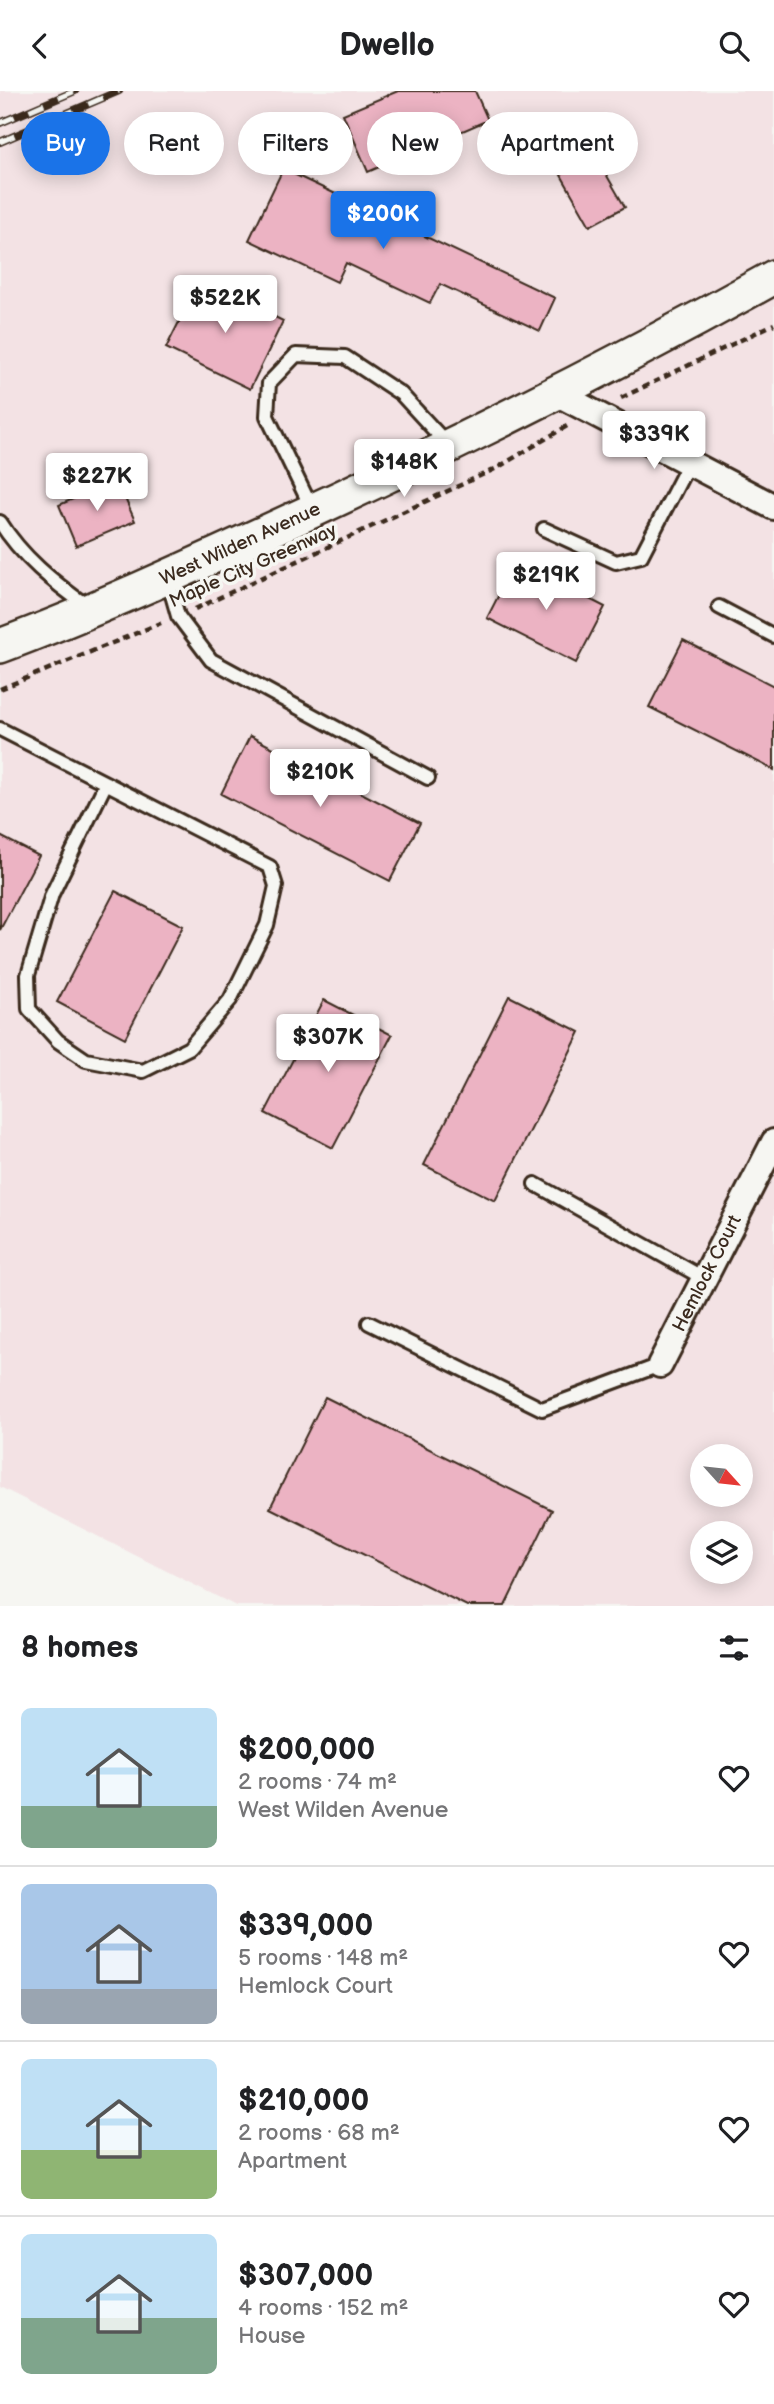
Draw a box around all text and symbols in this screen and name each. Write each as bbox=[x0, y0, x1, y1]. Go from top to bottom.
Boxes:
text: Dwello bbox=[339, 26, 435, 65]
icon: back bbox=[21, 27, 59, 65]
icon: search bbox=[715, 27, 753, 65]
chip: Buy bbox=[21, 112, 110, 175]
chip: Rent bbox=[124, 112, 224, 175]
chip: Filters bbox=[238, 112, 353, 175]
chip: New bbox=[367, 112, 463, 175]
chip: Apartment bbox=[477, 112, 638, 175]
pin: $200K bbox=[334, 191, 432, 251]
text: $200K bbox=[347, 200, 419, 228]
pin: $522K bbox=[176, 275, 274, 335]
text: $522K bbox=[189, 284, 261, 312]
pin: $339K bbox=[605, 411, 703, 471]
text: $339K bbox=[618, 420, 690, 448]
pin: $148K bbox=[355, 439, 453, 499]
text: $148K bbox=[370, 448, 438, 476]
pin: $227K bbox=[48, 453, 146, 513]
text: $227K bbox=[62, 462, 132, 490]
street label: West Wilden Avenue bbox=[156, 497, 324, 590]
street label: Maple City Greenway bbox=[166, 519, 341, 613]
pin: $219K bbox=[497, 553, 595, 612]
text: $219K bbox=[512, 561, 580, 589]
pin: $210K bbox=[271, 749, 369, 809]
text: $210K bbox=[286, 758, 354, 786]
pin: $307K bbox=[279, 1014, 377, 1074]
text: $307K bbox=[292, 1023, 364, 1051]
street label: Hemlock Court bbox=[668, 1211, 746, 1336]
north arrow bbox=[690, 1444, 752, 1507]
map controls bbox=[690, 1444, 753, 1584]
button: layers bbox=[690, 1521, 753, 1584]
icon: filters bbox=[715, 1629, 753, 1667]
text: 8 homes bbox=[21, 1630, 138, 1666]
text: $200,000 bbox=[238, 1732, 375, 1768]
icon: home bbox=[77, 1736, 161, 1820]
icon: heart bbox=[715, 1759, 753, 1797]
text: 2 rooms · 74 m² bbox=[238, 1768, 397, 1796]
text: West Wilden Avenue bbox=[238, 1796, 448, 1824]
text: $339,000 bbox=[238, 1908, 373, 1944]
icon: home bbox=[77, 1912, 161, 1996]
icon: heart bbox=[715, 1935, 753, 1973]
text: 5 rooms · 148 m² bbox=[238, 1944, 408, 1972]
text: Hemlock Court bbox=[238, 1972, 393, 2000]
text: $210,000 bbox=[238, 2083, 369, 2119]
icon: home bbox=[77, 2087, 161, 2171]
icon: heart bbox=[715, 2110, 753, 2148]
text: 2 rooms · 68 m² bbox=[238, 2119, 400, 2147]
text: Apartment bbox=[238, 2147, 347, 2175]
text: $307,000 bbox=[238, 2258, 373, 2294]
icon: home bbox=[77, 2262, 161, 2346]
icon: heart bbox=[715, 2285, 753, 2323]
text: 4 rooms · 152 m² bbox=[238, 2294, 408, 2322]
text: House bbox=[238, 2322, 305, 2350]

